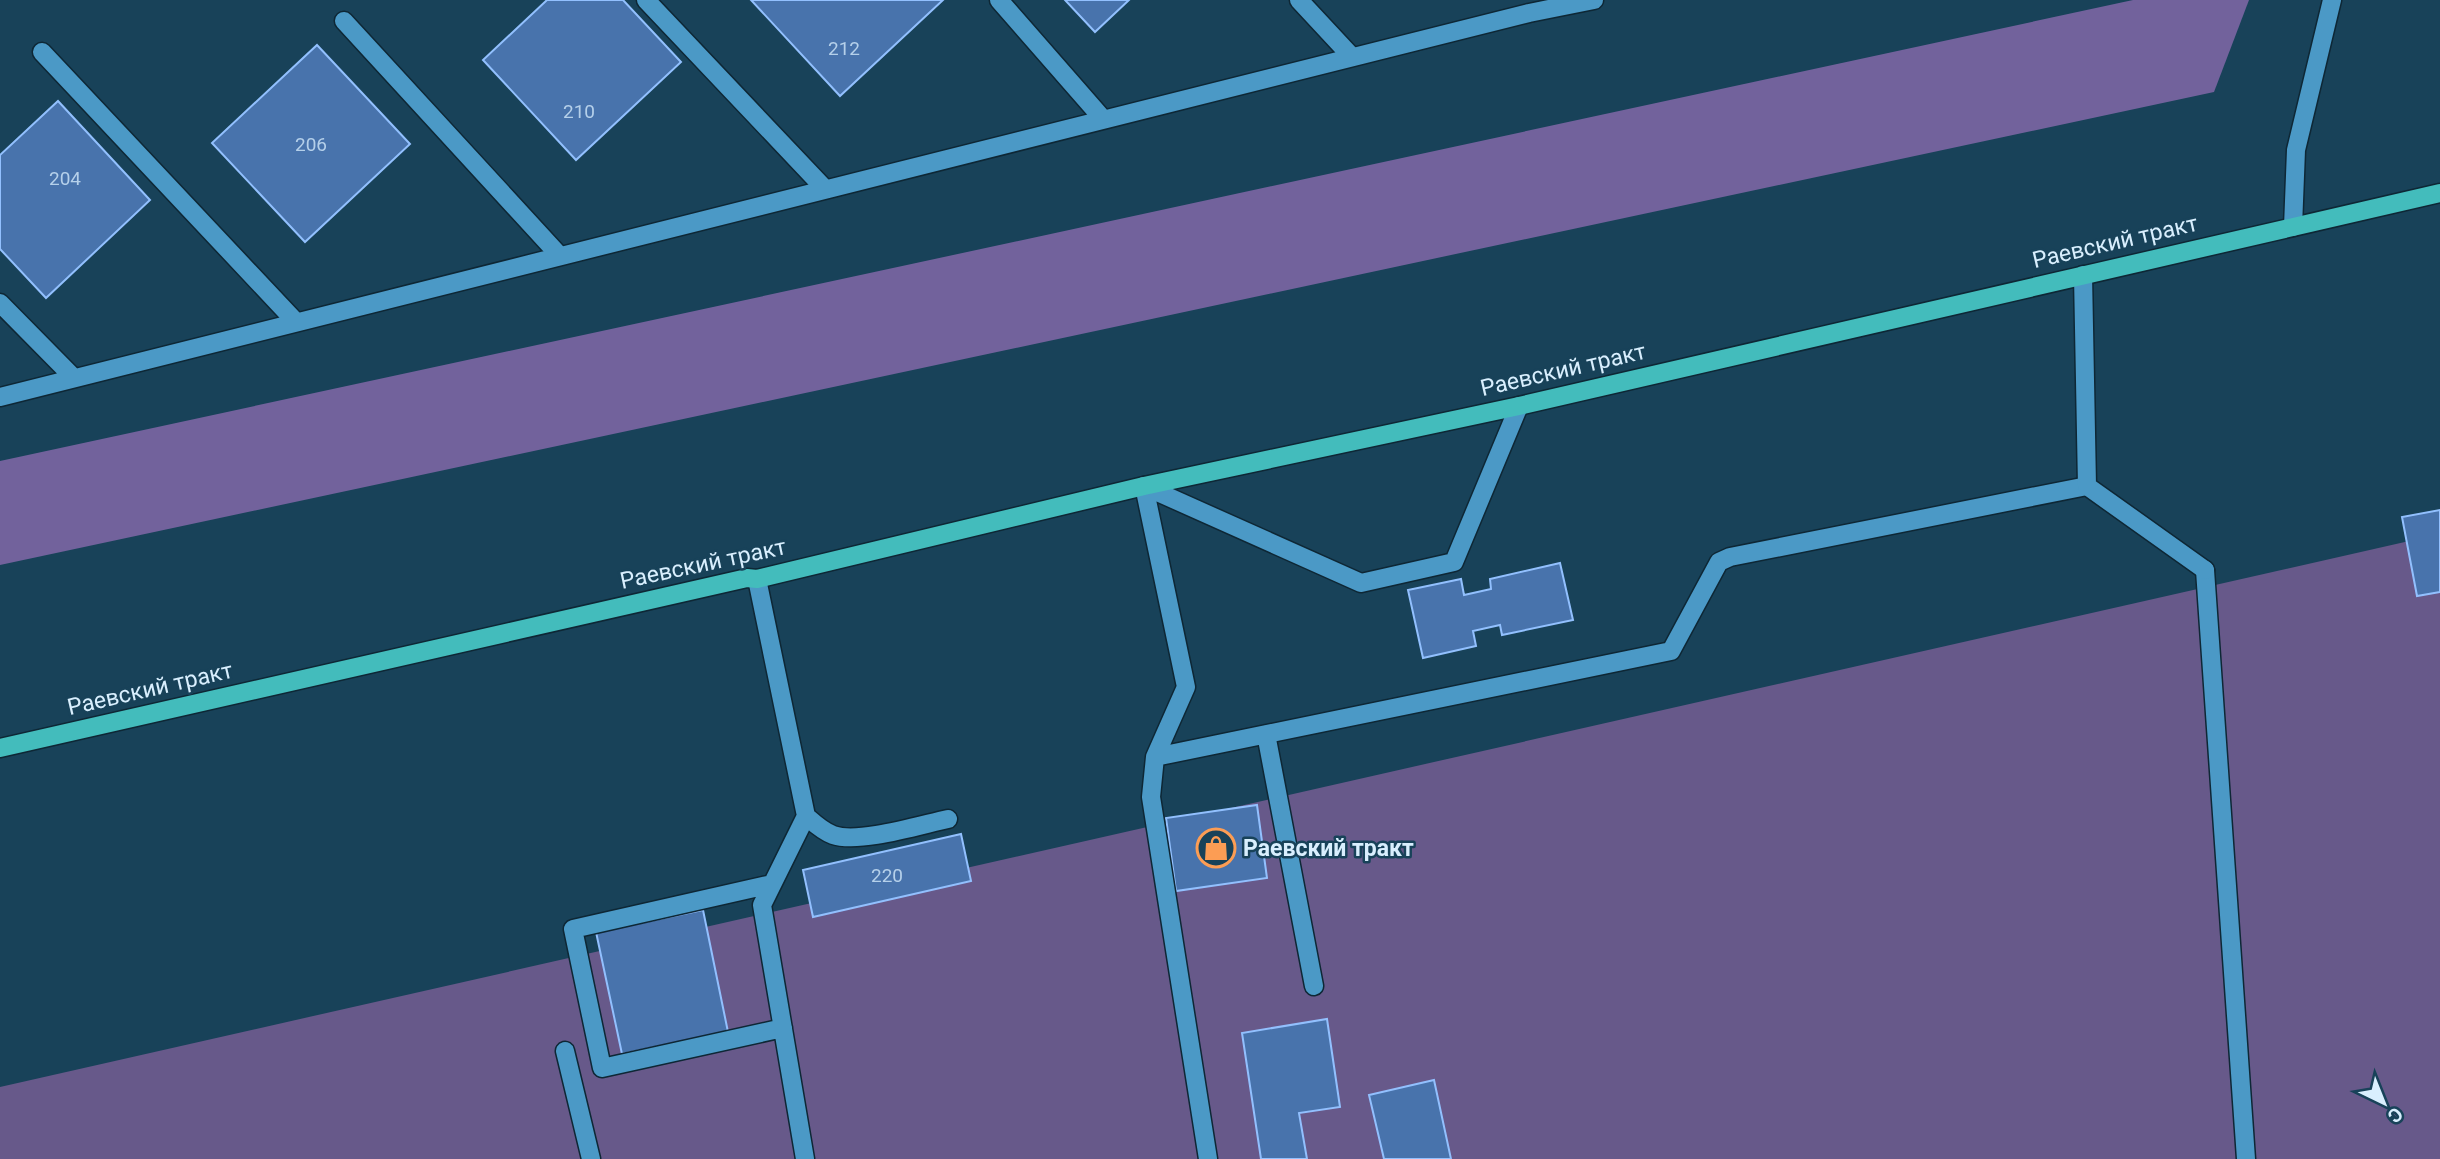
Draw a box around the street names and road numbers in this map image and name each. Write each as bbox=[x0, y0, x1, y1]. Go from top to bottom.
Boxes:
street label: Раевский тракт bbox=[2030, 210, 2200, 274]
street label: Раевский тракт bbox=[1478, 338, 1648, 402]
street label: Раевский тракт bbox=[618, 533, 788, 595]
street label: Раевский тракт bbox=[65, 657, 235, 721]

